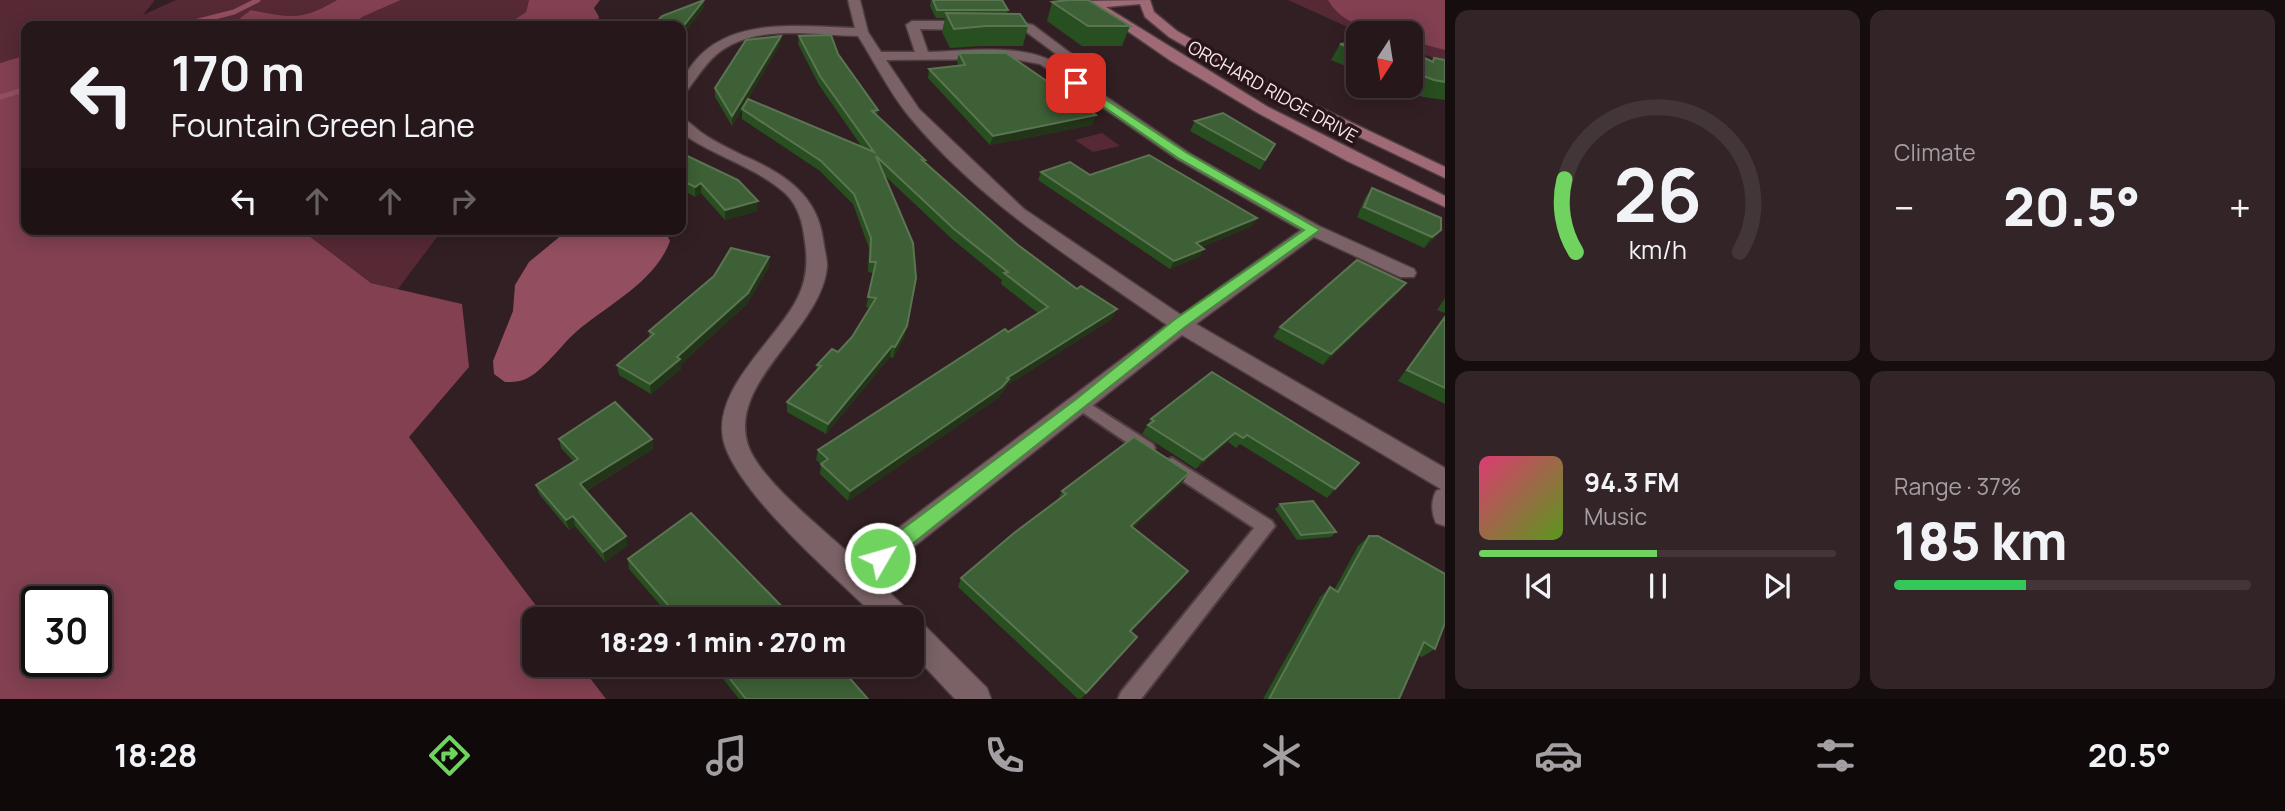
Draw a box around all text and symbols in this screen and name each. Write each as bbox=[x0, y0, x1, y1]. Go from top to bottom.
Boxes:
north arrow bbox=[1346, 21, 1423, 98]
map controls bbox=[1346, 21, 1423, 98]
street label: ORCHARD RIDGE DRIVE bbox=[1184, 34, 1362, 148]
text: 170 m bbox=[171, 39, 305, 106]
icon: left bbox=[56, 49, 147, 140]
pin bbox=[1046, 53, 1106, 113]
icon: arrive bbox=[1057, 64, 1095, 102]
text: Fountain Green Lane bbox=[171, 103, 475, 147]
text: Climate bbox=[1894, 136, 1976, 168]
text: 26 bbox=[1613, 144, 1702, 244]
text: 20.5° bbox=[2003, 171, 2140, 242]
text: − bbox=[1894, 181, 1915, 233]
text: + bbox=[2229, 181, 2251, 233]
icon: left bbox=[225, 182, 263, 220]
icon: ahead bbox=[298, 182, 336, 220]
icon: ahead bbox=[371, 182, 409, 220]
icon: right bbox=[444, 182, 482, 220]
text: km/h bbox=[1628, 231, 1687, 266]
text: 94.3 FM bbox=[1584, 464, 1680, 500]
text: Range · 37% bbox=[1894, 470, 2021, 502]
text: Music bbox=[1584, 500, 1647, 532]
text: 185 km bbox=[1894, 505, 2067, 576]
position arrow bbox=[843, 521, 917, 595]
icon: previous bbox=[1520, 567, 1558, 605]
icon: pause bbox=[1639, 567, 1677, 605]
icon: next bbox=[1758, 567, 1796, 605]
speed limit sign: 30 bbox=[21, 586, 112, 677]
text: 18:29 · 1 min · 270 m bbox=[600, 624, 846, 660]
icon: directions bbox=[425, 731, 474, 780]
icon: music bbox=[702, 731, 751, 780]
icon: phone bbox=[980, 731, 1029, 780]
icon: climate bbox=[1257, 731, 1306, 780]
icon: car bbox=[1534, 731, 1583, 780]
icon: filters bbox=[1811, 731, 1860, 780]
text: 18:28 bbox=[114, 733, 197, 777]
text: 20.5° bbox=[2088, 733, 2171, 777]

